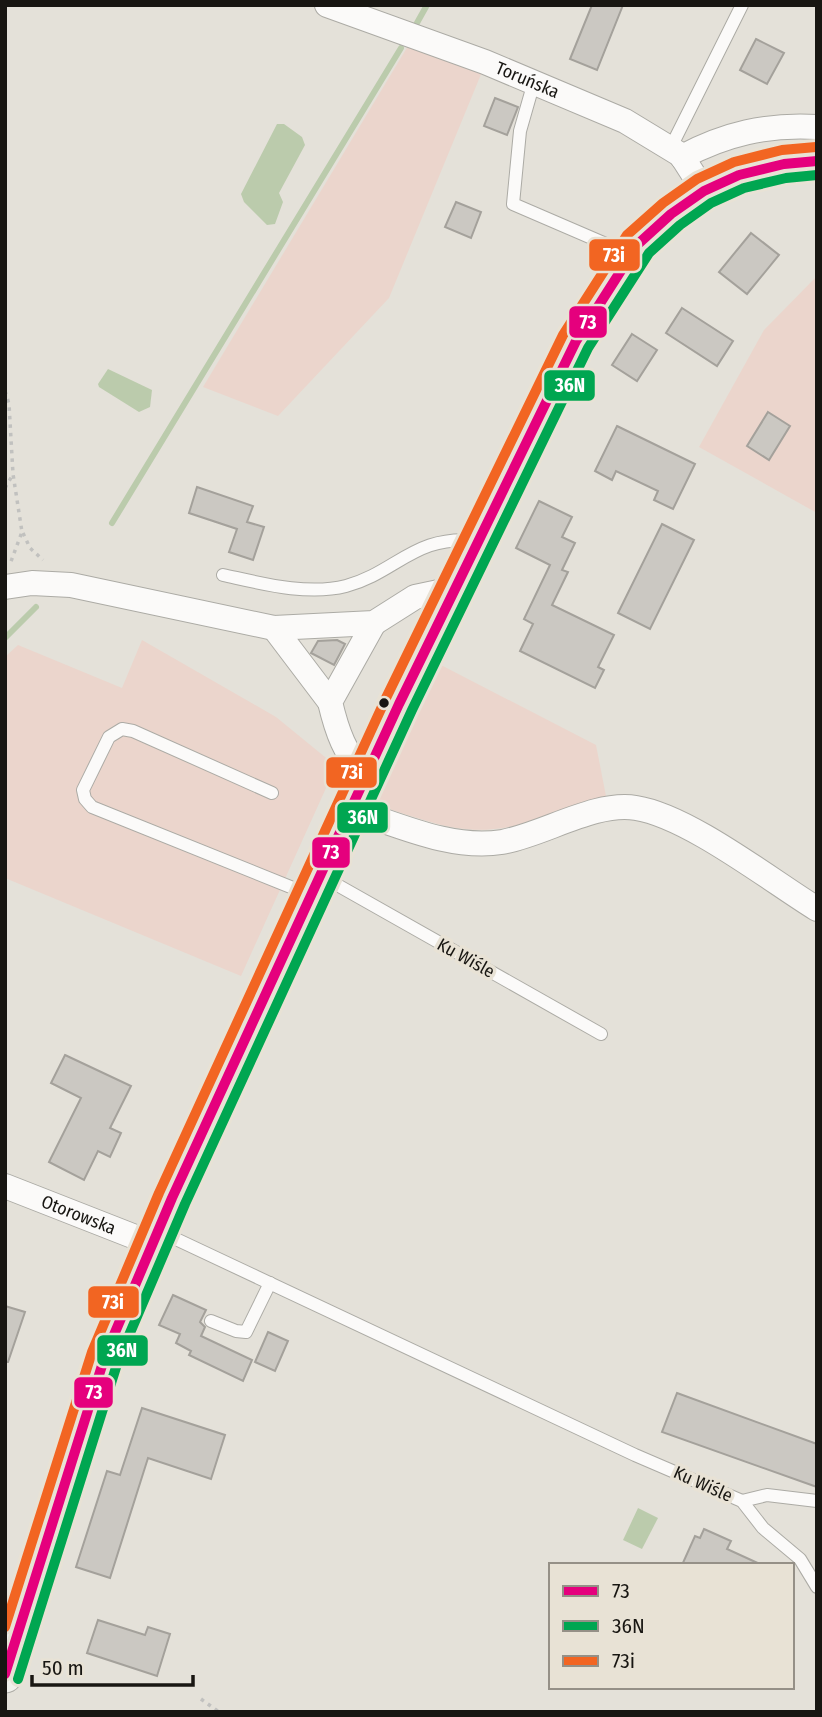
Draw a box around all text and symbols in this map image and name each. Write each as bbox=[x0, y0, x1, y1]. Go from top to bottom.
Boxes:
street label: Toruńska bbox=[492, 57, 563, 103]
line badge: 73i bbox=[588, 238, 641, 272]
text: 73i bbox=[603, 244, 625, 267]
line badge: 73 bbox=[568, 305, 608, 339]
text: 73 bbox=[579, 311, 597, 334]
line badge: 36N bbox=[543, 369, 596, 402]
text: 36N bbox=[554, 374, 585, 397]
unlabelled marker bbox=[377, 696, 391, 710]
line badge: 73i bbox=[325, 756, 378, 789]
text: 73i bbox=[341, 761, 363, 784]
line badge: 36N bbox=[336, 801, 389, 834]
text: 36N bbox=[347, 806, 378, 829]
line badge: 73 bbox=[311, 836, 351, 869]
text: 73 bbox=[322, 841, 340, 864]
street label: Ku Wiśle bbox=[433, 933, 499, 983]
street label: Otorowska bbox=[38, 1190, 119, 1239]
line badge: 73i bbox=[87, 1285, 140, 1319]
text: 73i bbox=[102, 1291, 124, 1314]
line badge: 36N bbox=[96, 1334, 149, 1367]
text: 36N bbox=[106, 1339, 137, 1362]
line badge: 73 bbox=[73, 1376, 114, 1409]
text: 73 bbox=[85, 1381, 103, 1404]
street label: Ku Wiśle bbox=[670, 1461, 736, 1507]
legend bbox=[549, 1563, 794, 1689]
text: 73 bbox=[612, 1578, 630, 1604]
text: 36N bbox=[612, 1613, 645, 1639]
scale bar bbox=[32, 1644, 192, 1688]
text: 73i bbox=[612, 1648, 635, 1674]
text: 50 m bbox=[42, 1655, 84, 1681]

